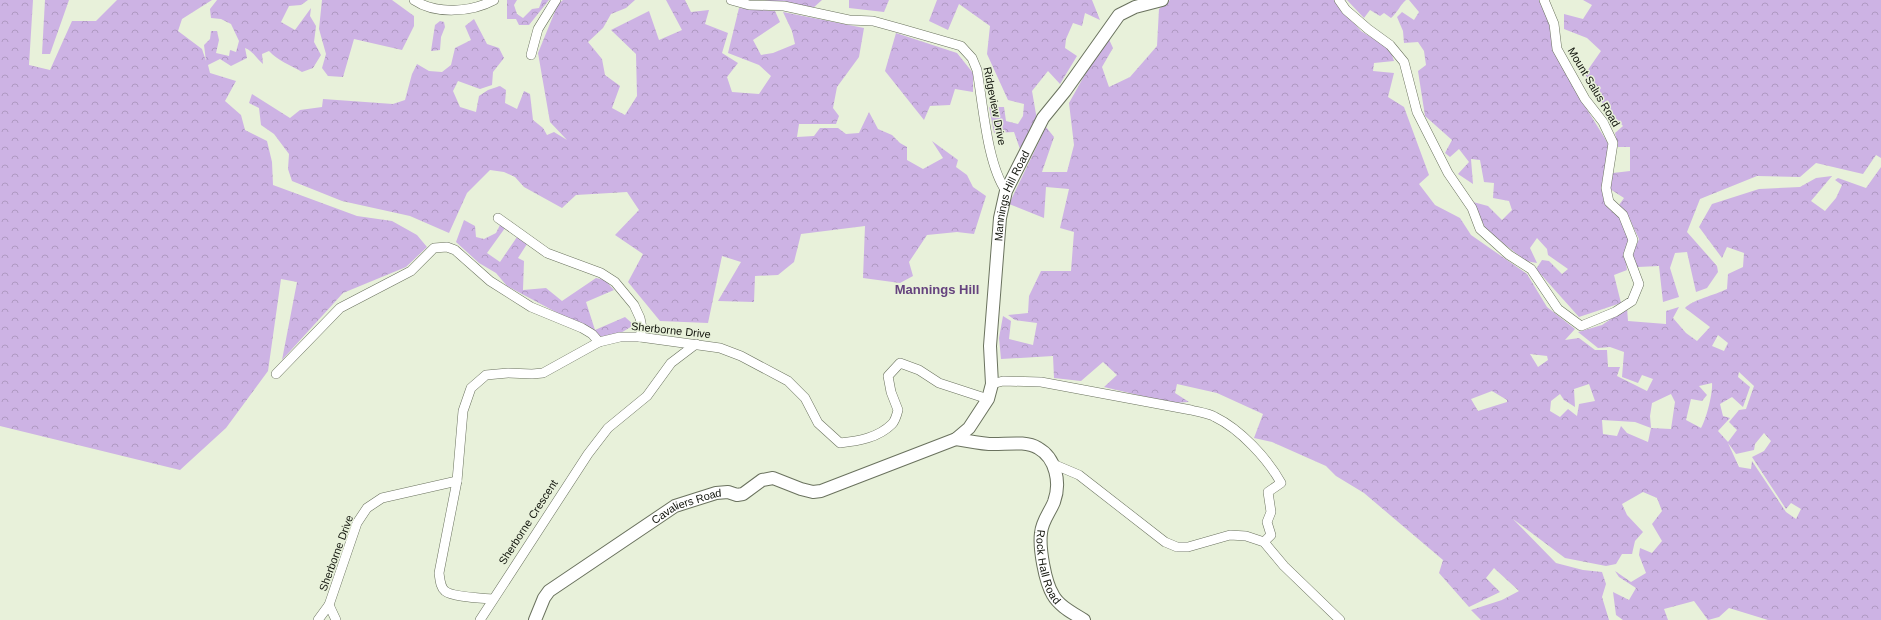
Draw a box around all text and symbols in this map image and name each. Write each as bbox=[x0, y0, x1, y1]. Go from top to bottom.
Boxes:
street label: Mount Salus Road bbox=[1566, 45, 1622, 129]
street label: Ridgeview Drive bbox=[982, 66, 1008, 146]
street label: Mannings Hill Road bbox=[992, 149, 1031, 242]
district label: Mannings Hill bbox=[895, 282, 979, 297]
street label: Sherborne Drive bbox=[631, 320, 711, 340]
street label: Sherborne Crescent bbox=[496, 477, 560, 567]
street label: Cavaliers Road bbox=[649, 487, 722, 526]
street label: Sherborne Drive bbox=[317, 513, 355, 593]
street label: Rock Hall Road bbox=[1034, 529, 1063, 607]

